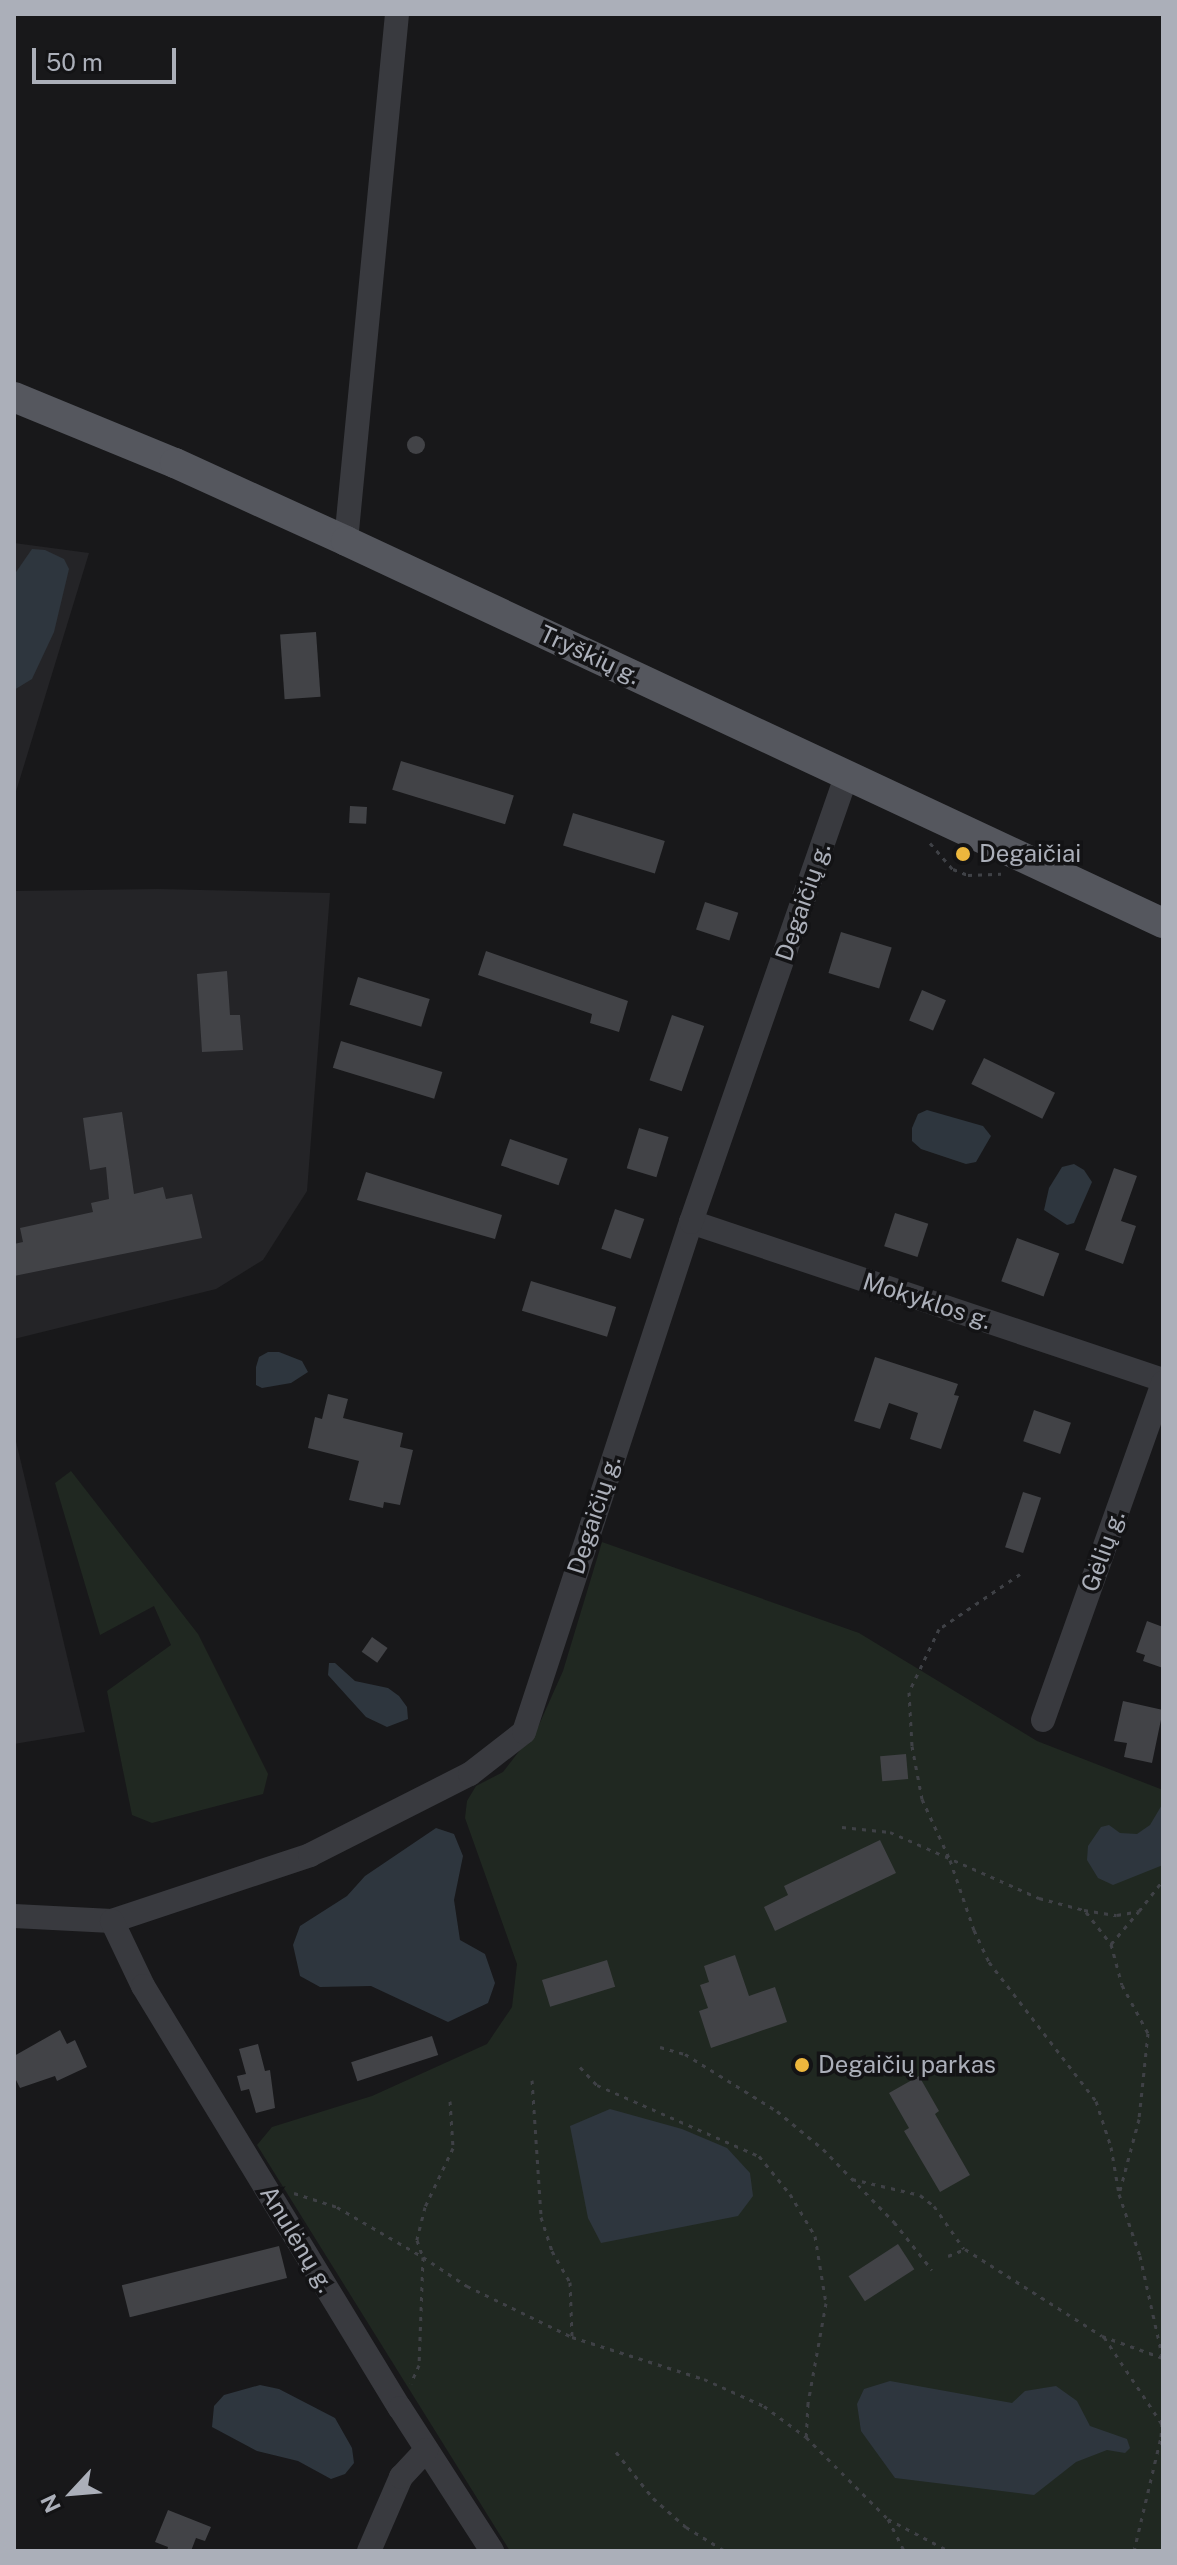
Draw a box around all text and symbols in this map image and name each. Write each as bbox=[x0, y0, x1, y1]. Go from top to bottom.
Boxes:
scale bar bbox=[36, 32, 180, 82]
text: 50 m bbox=[46, 48, 103, 76]
street label: Tryškių g. bbox=[535, 619, 645, 691]
street label: Degaičių g. bbox=[769, 839, 837, 965]
place label: Degaičiai bbox=[979, 840, 1081, 868]
marker: Degaičiai bbox=[954, 845, 972, 863]
street label: Mokyklos g. bbox=[859, 1267, 995, 1335]
street label: Degaičių g. bbox=[561, 1452, 627, 1578]
street label: Gėlių g. bbox=[1075, 1506, 1131, 1596]
place label: Degaičių parkas bbox=[818, 2051, 996, 2079]
marker: Degaičių parkas bbox=[793, 2056, 811, 2074]
street label: Anulėnų g. bbox=[254, 2180, 340, 2298]
north arrow bbox=[32, 2453, 112, 2533]
text: N bbox=[35, 2490, 66, 2517]

